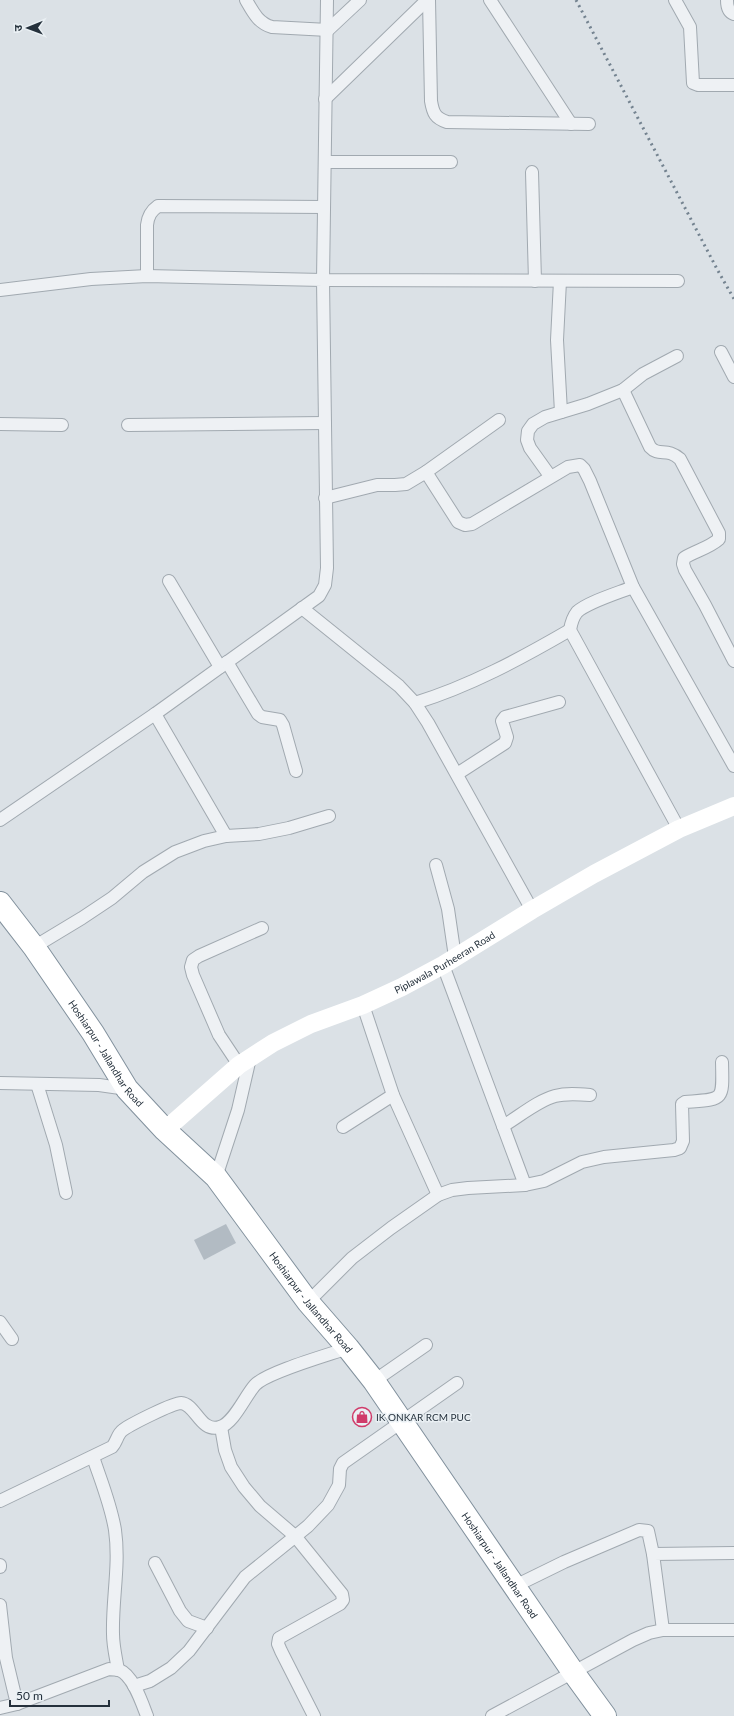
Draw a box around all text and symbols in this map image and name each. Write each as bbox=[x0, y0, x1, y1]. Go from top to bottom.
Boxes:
north arrow bbox=[8, 8, 48, 48]
text: उ bbox=[11, 24, 24, 32]
street label: Piplawala Purheeran Road bbox=[392, 928, 497, 996]
street label: Hoshiarpur - Jallandhar Road bbox=[66, 998, 146, 1109]
street label: Hoshiarpur - Jallandhar Road bbox=[267, 1249, 355, 1355]
shop icon: IK ONKAR RCM PUC bbox=[351, 1406, 373, 1428]
place label: IK ONKAR RCM PUC bbox=[376, 1411, 471, 1423]
street label: Hoshiarpur - Jallandhar Road bbox=[459, 1510, 540, 1621]
scale bar bbox=[10, 1682, 109, 1708]
text: 50 m bbox=[16, 1688, 43, 1703]

